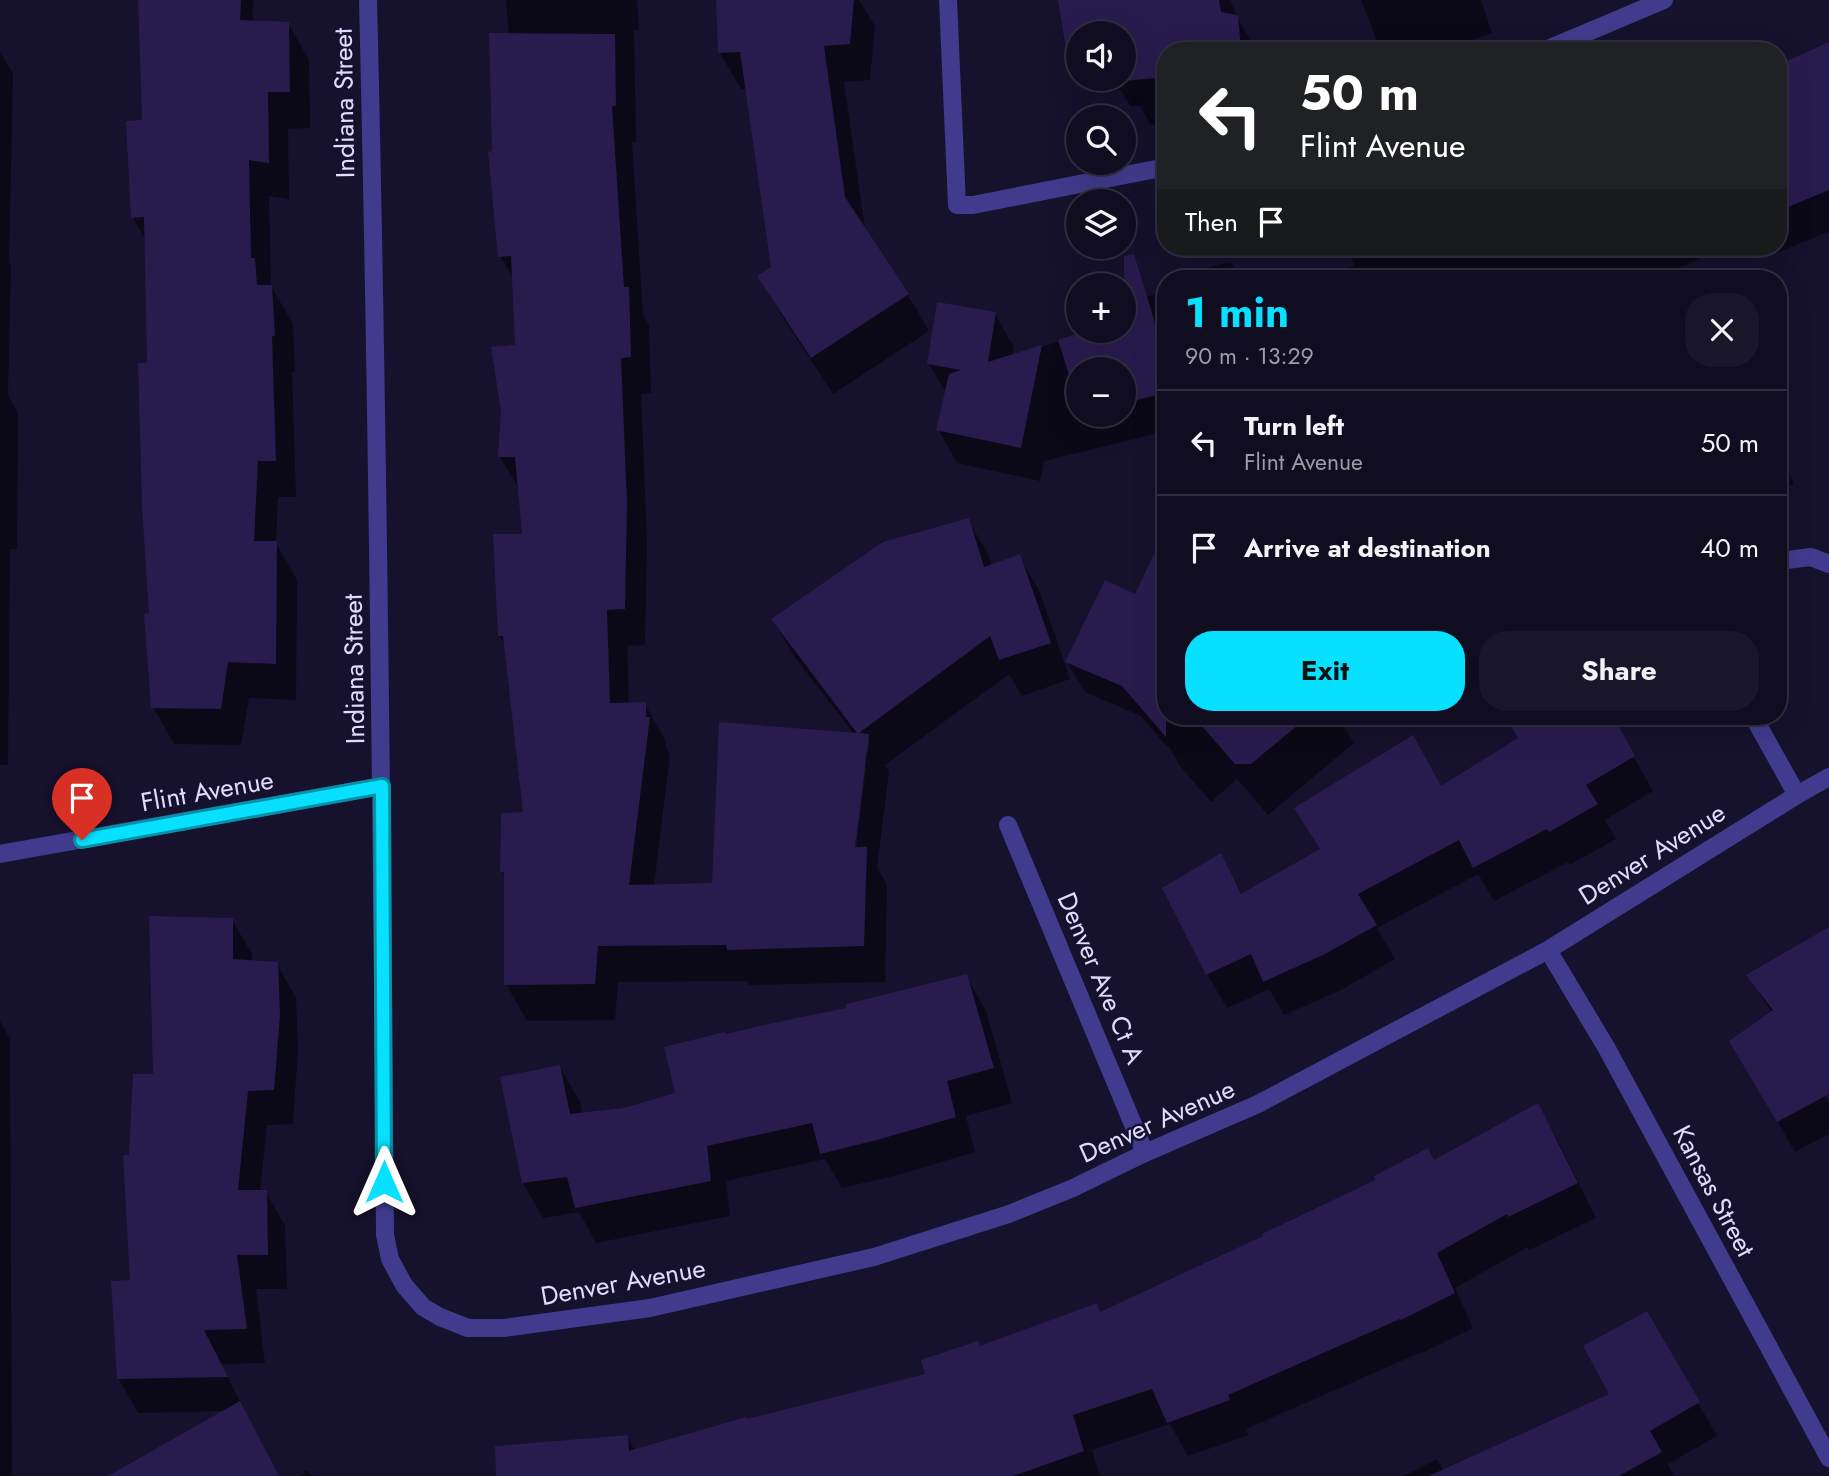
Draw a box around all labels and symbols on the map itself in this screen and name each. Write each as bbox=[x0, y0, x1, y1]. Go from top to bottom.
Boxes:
street label: Indiana Street bbox=[324, 27, 364, 178]
street label: Indiana Street bbox=[334, 593, 374, 744]
street label: Flint Avenue bbox=[138, 761, 276, 821]
pin bbox=[52, 768, 112, 840]
street label: Denver Avenue bbox=[1571, 794, 1733, 914]
street label: Denver Ave Ct A bbox=[1048, 886, 1155, 1070]
street label: Denver Avenue bbox=[1073, 1070, 1241, 1172]
street label: Kansas Street bbox=[1663, 1118, 1765, 1264]
position arrow bbox=[347, 1145, 421, 1219]
street label: Denver Avenue bbox=[538, 1249, 708, 1315]

